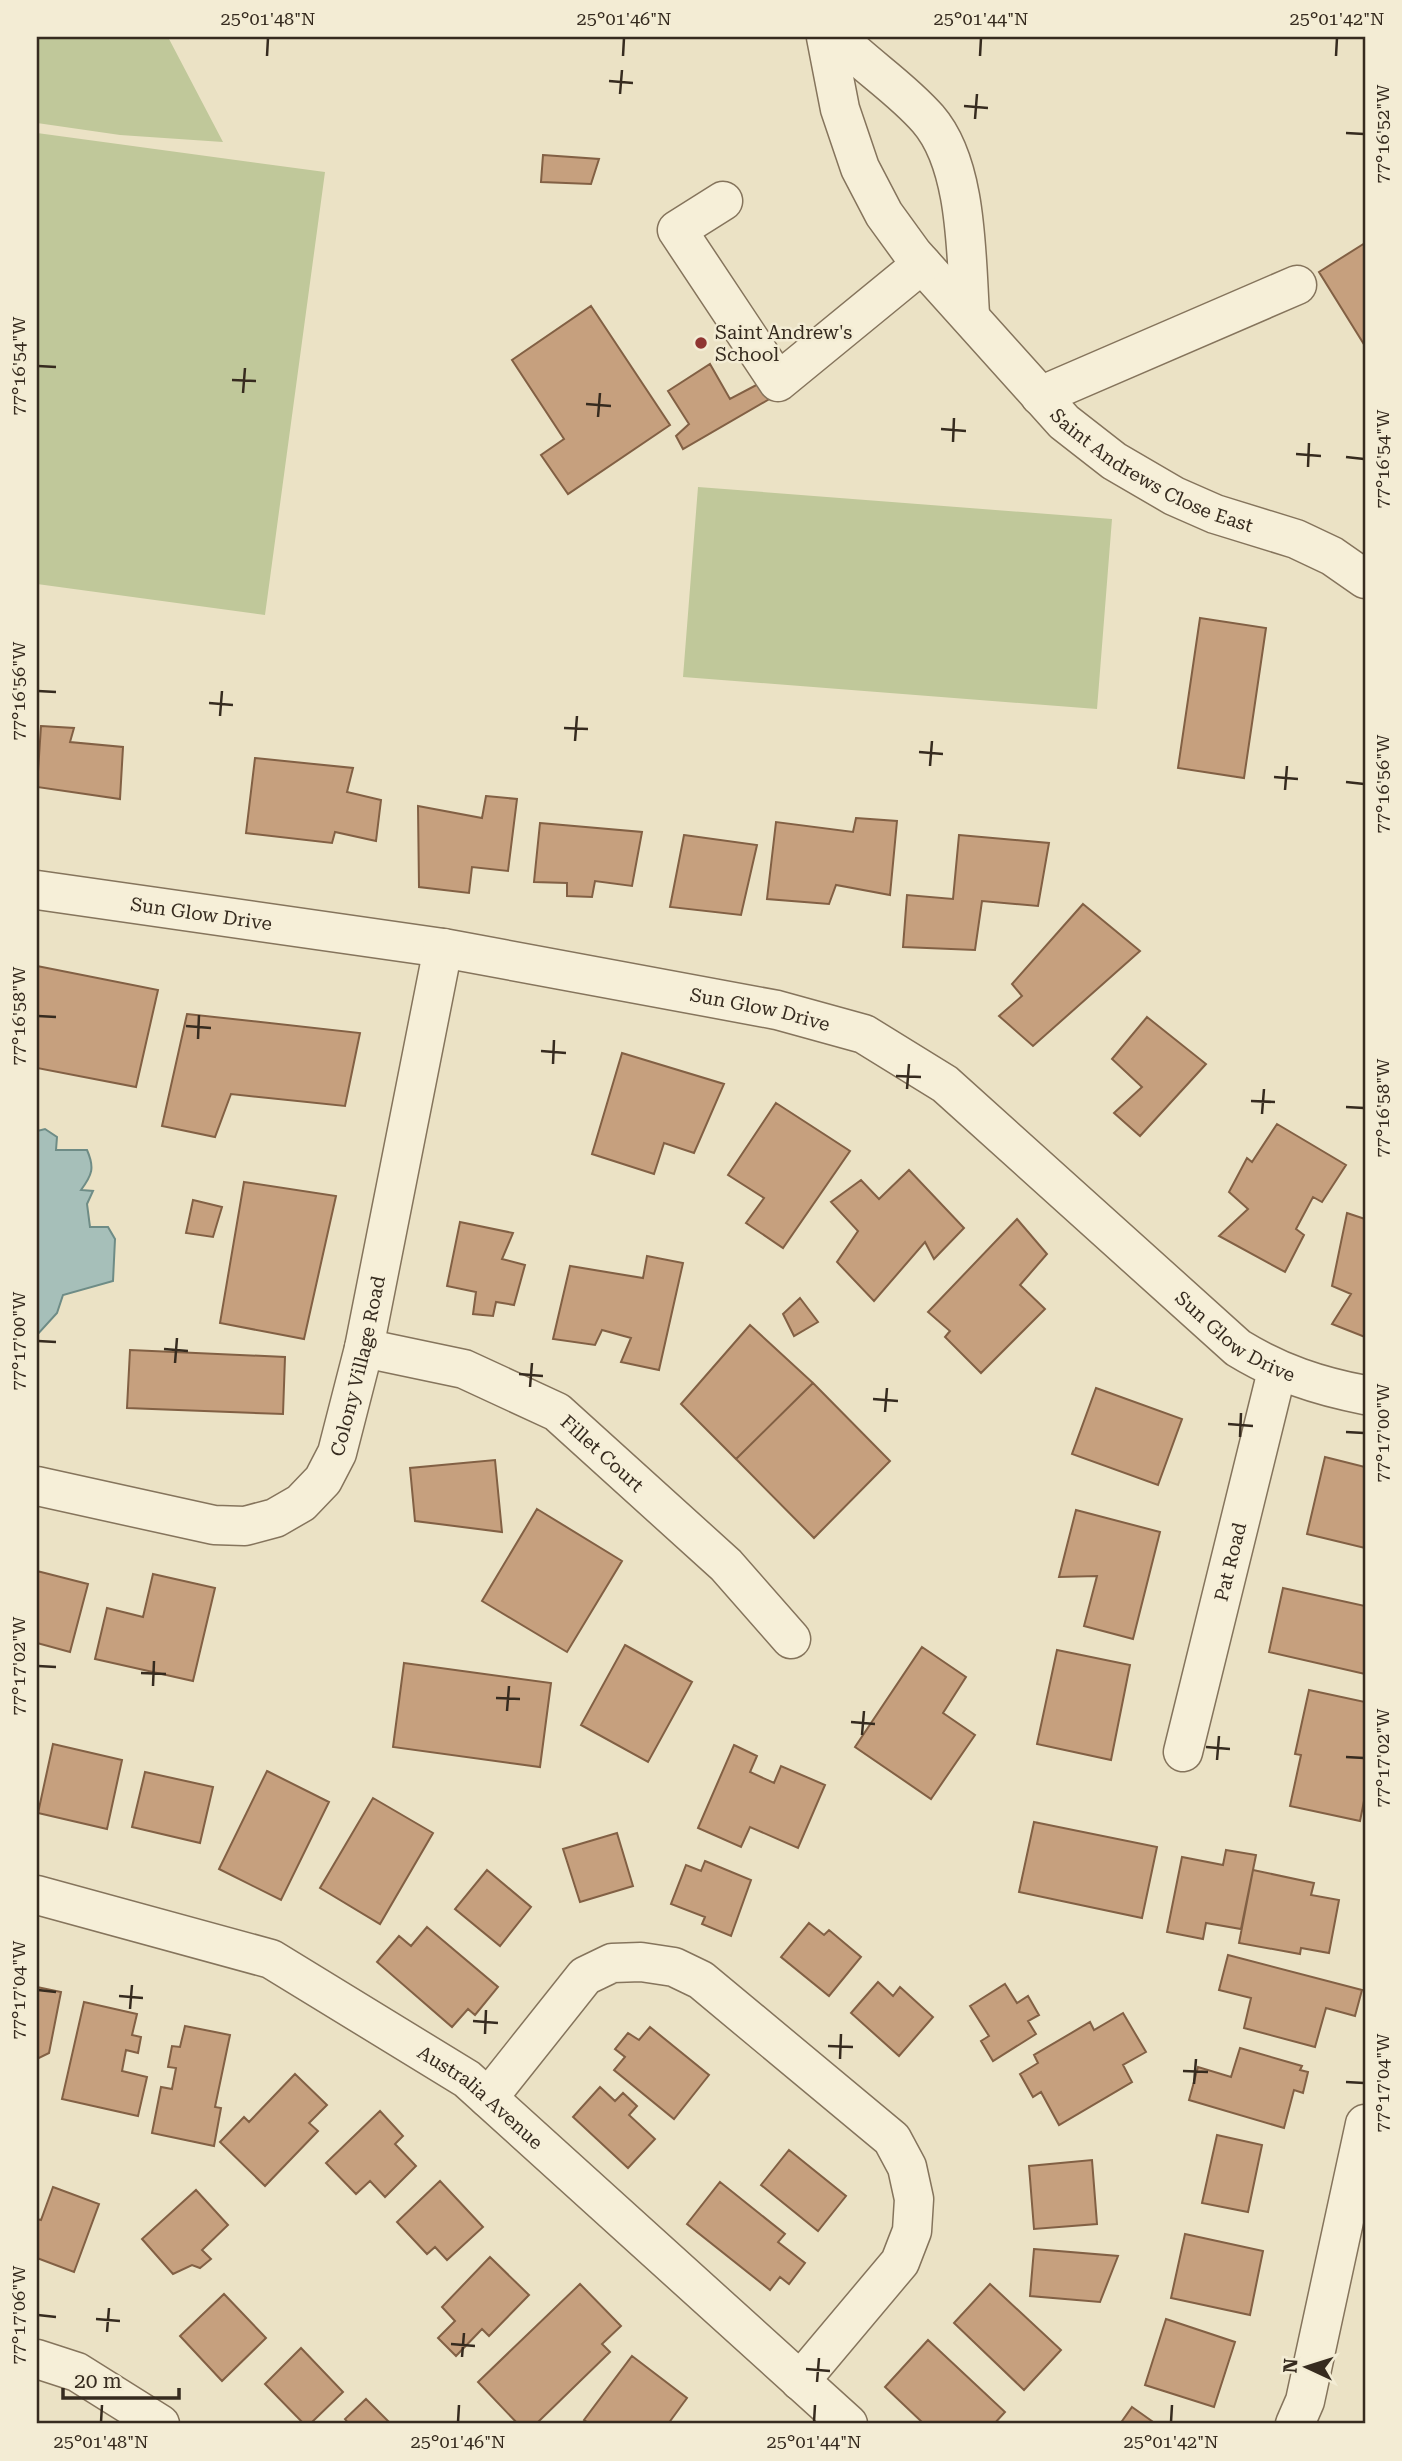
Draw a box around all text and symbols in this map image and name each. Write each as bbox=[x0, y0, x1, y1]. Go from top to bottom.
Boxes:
text: 25°01'48"N bbox=[221, 8, 315, 29]
text: 25°01'46"N bbox=[577, 8, 671, 29]
text: 25°01'44"N bbox=[934, 8, 1028, 29]
text: 25°01'42"N bbox=[1290, 8, 1384, 29]
text: 77°16'52"W bbox=[1372, 84, 1393, 183]
text: 77°16'54"W bbox=[8, 316, 29, 415]
place label: Saint Andrew's School bbox=[715, 321, 852, 366]
marker: Saint Andrew's School bbox=[693, 335, 709, 351]
street label: Saint Andrews Close East bbox=[1046, 403, 1256, 537]
text: 77°16'54"W bbox=[1372, 409, 1393, 508]
text: 77°16'56"W bbox=[8, 641, 29, 740]
text: 77°16'56"W bbox=[1372, 734, 1393, 833]
street label: Sun Glow Drive bbox=[129, 892, 274, 935]
text: 77°16'58"W bbox=[8, 966, 29, 1065]
street label: Sun Glow Drive bbox=[688, 983, 833, 1036]
text: 77°16'58"W bbox=[1372, 1058, 1393, 1157]
street label: Colony Village Road bbox=[325, 1274, 390, 1459]
street label: Sun Glow Drive bbox=[1171, 1286, 1298, 1386]
text: 77°17'00"W bbox=[8, 1291, 29, 1390]
text: 77°17'00"W bbox=[1372, 1383, 1393, 1482]
street label: Fillet Court bbox=[556, 1410, 649, 1497]
street label: Pat Road bbox=[1209, 1520, 1251, 1604]
text: 77°17'02"W bbox=[8, 1616, 29, 1715]
text: 77°17'02"W bbox=[1372, 1708, 1393, 1807]
text: 77°17'04"W bbox=[8, 1940, 29, 2039]
text: 77°17'04"W bbox=[1372, 2033, 1393, 2132]
street label: Australia Avenue bbox=[414, 2040, 548, 2154]
text: 77°17'06"W bbox=[8, 2265, 29, 2364]
north arrow bbox=[1272, 2332, 1342, 2402]
scale bar bbox=[63, 2356, 178, 2400]
text: N bbox=[1279, 2357, 1303, 2374]
text: 20 m bbox=[74, 2369, 122, 2393]
text: 25°01'48"N bbox=[54, 2431, 148, 2452]
text: 25°01'46"N bbox=[411, 2431, 505, 2452]
text: 25°01'44"N bbox=[767, 2431, 861, 2452]
text: 25°01'42"N bbox=[1124, 2431, 1218, 2452]

